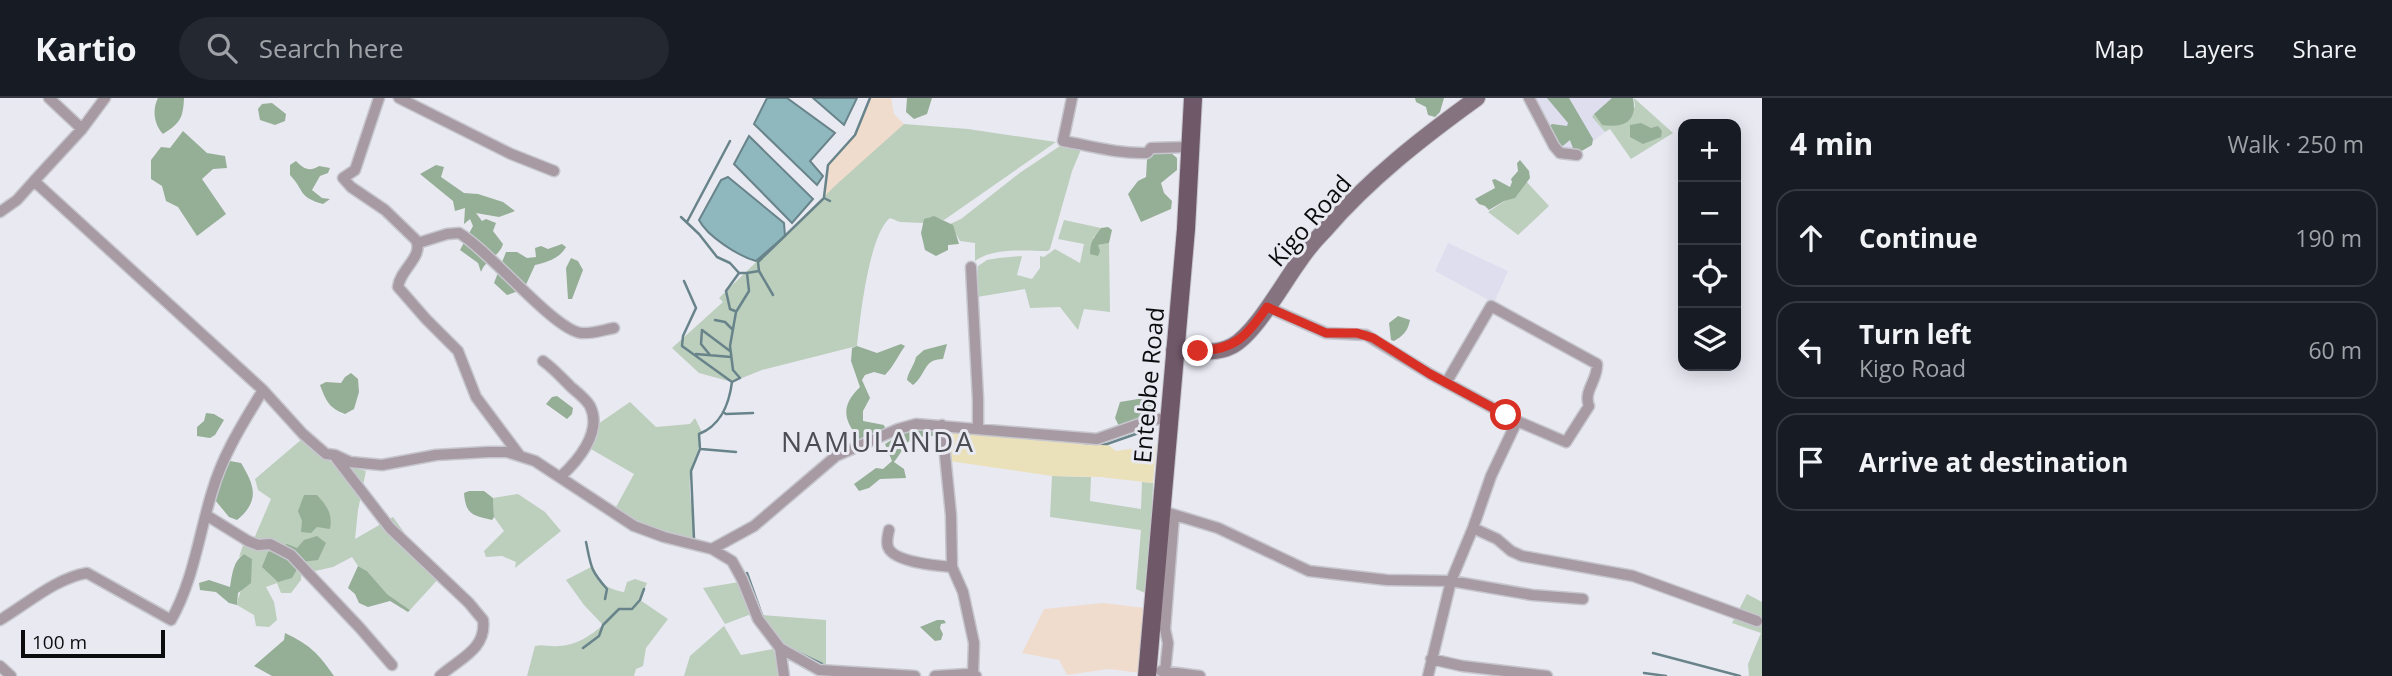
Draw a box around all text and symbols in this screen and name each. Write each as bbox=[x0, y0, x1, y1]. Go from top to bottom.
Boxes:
search box bbox=[179, 17, 669, 80]
text: Kartio bbox=[35, 26, 137, 71]
icon: search bbox=[203, 29, 241, 67]
text: Search here bbox=[259, 30, 404, 66]
text: Map bbox=[2094, 32, 2144, 65]
text: Layers bbox=[2182, 32, 2255, 65]
text: Share bbox=[2293, 32, 2357, 65]
map controls bbox=[1678, 119, 1741, 371]
button: + bbox=[1678, 119, 1741, 182]
text: 4 min bbox=[1790, 123, 1873, 164]
text: Walk · 250 m bbox=[2227, 128, 2364, 160]
street label: Kigo Road bbox=[1260, 167, 1358, 273]
button: − bbox=[1678, 182, 1741, 245]
icon: ahead bbox=[1792, 219, 1830, 257]
text: Continue bbox=[1859, 220, 1978, 256]
text: 190 m bbox=[2295, 222, 2362, 254]
button: locate bbox=[1678, 245, 1741, 308]
street label: Entebbe Road bbox=[1125, 306, 1171, 464]
button: layers bbox=[1678, 308, 1741, 371]
text: Turn left bbox=[1859, 316, 1971, 352]
icon: left bbox=[1792, 331, 1830, 369]
text: 60 m bbox=[2308, 334, 2362, 366]
route end bbox=[1182, 335, 1213, 366]
text: Kigo Road bbox=[1859, 352, 1966, 384]
route start bbox=[1490, 399, 1521, 430]
district label: NAMULANDA bbox=[781, 422, 975, 460]
icon: arrive bbox=[1792, 443, 1830, 481]
text: Arrive at destination bbox=[1859, 444, 2128, 480]
scale bar bbox=[21, 627, 164, 659]
text: 100 m bbox=[32, 629, 87, 655]

